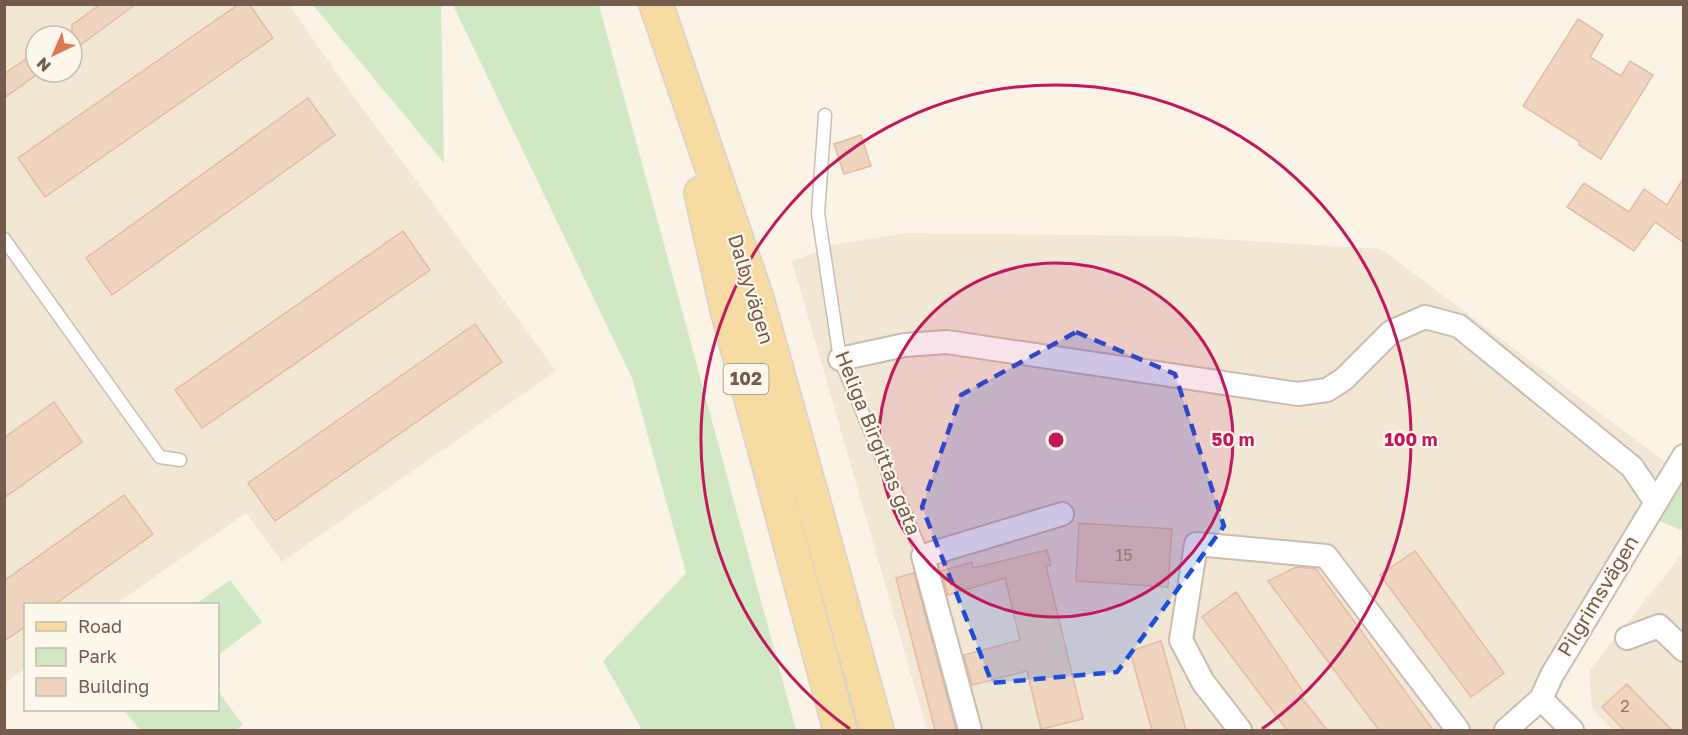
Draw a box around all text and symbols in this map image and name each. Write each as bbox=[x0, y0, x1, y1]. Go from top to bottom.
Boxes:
north arrow bbox=[24, 24, 84, 84]
text: N bbox=[32, 53, 55, 76]
street label: Dalbyvägen bbox=[724, 231, 780, 347]
street label: Heliga Birgittas gata bbox=[831, 347, 927, 538]
road number: 102 bbox=[724, 364, 768, 394]
text: 50 m bbox=[1212, 428, 1254, 450]
text: 100 m bbox=[1385, 428, 1437, 450]
centre of rings bbox=[1046, 430, 1066, 450]
street label: Pilgrimsvägen bbox=[1552, 531, 1643, 660]
house number: 15 bbox=[1115, 545, 1133, 565]
legend bbox=[24, 603, 219, 711]
text: Road bbox=[78, 615, 122, 637]
text: Park bbox=[78, 645, 117, 667]
text: Building bbox=[78, 675, 149, 697]
house number: 2 bbox=[1620, 696, 1630, 716]

